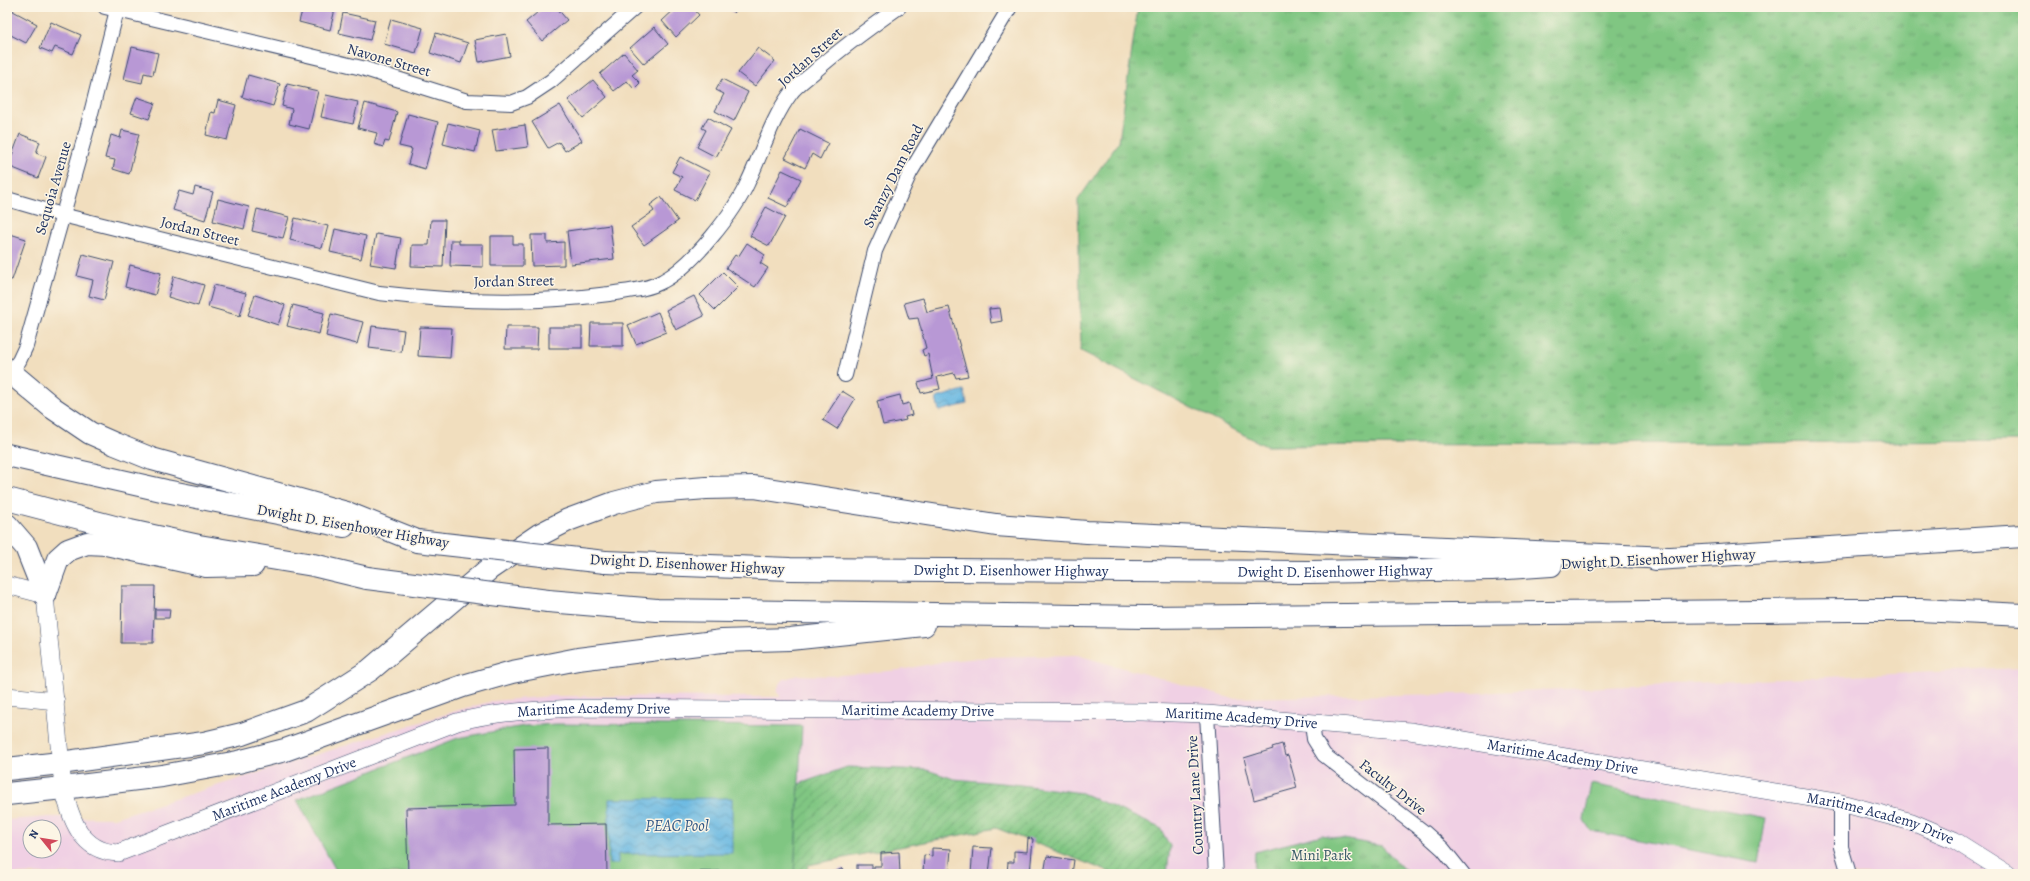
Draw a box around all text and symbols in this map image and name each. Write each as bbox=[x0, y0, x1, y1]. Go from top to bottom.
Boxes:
street label: Jordan Street bbox=[773, 23, 847, 91]
street label: Navone Street bbox=[345, 39, 433, 81]
street label: Swanzy Dam Road bbox=[858, 120, 928, 231]
street label: Sequoia Avenue bbox=[30, 139, 76, 237]
street label: Jordan Street bbox=[159, 212, 242, 250]
street label: Jordan Street bbox=[474, 270, 554, 292]
street label: Dwight D. Eisenhower Highway bbox=[255, 499, 451, 553]
street label: Dwight D. Eisenhower Highway bbox=[1560, 544, 1756, 574]
street label: Dwight D. Eisenhower Highway bbox=[589, 549, 785, 579]
street label: Dwight D. Eisenhower Highway bbox=[913, 560, 1109, 581]
street label: Dwight D. Eisenhower Highway bbox=[1237, 560, 1433, 582]
street label: Maritime Academy Drive bbox=[516, 698, 671, 722]
street label: Maritime Academy Drive bbox=[841, 700, 995, 721]
street label: Maritime Academy Drive bbox=[1165, 703, 1319, 733]
street label: Country Lane Drive bbox=[1182, 734, 1208, 855]
street label: Maritime Academy Drive bbox=[1486, 734, 1640, 779]
street label: Maritime Academy Drive bbox=[209, 752, 359, 826]
street label: Faculty Drive bbox=[1355, 754, 1431, 820]
street label: Maritime Academy Drive bbox=[1805, 787, 1958, 849]
water label: PEAC Pool bbox=[645, 815, 709, 837]
north arrow bbox=[22, 819, 62, 859]
text: N bbox=[25, 827, 42, 841]
park label: Mini Park bbox=[1291, 845, 1352, 865]

